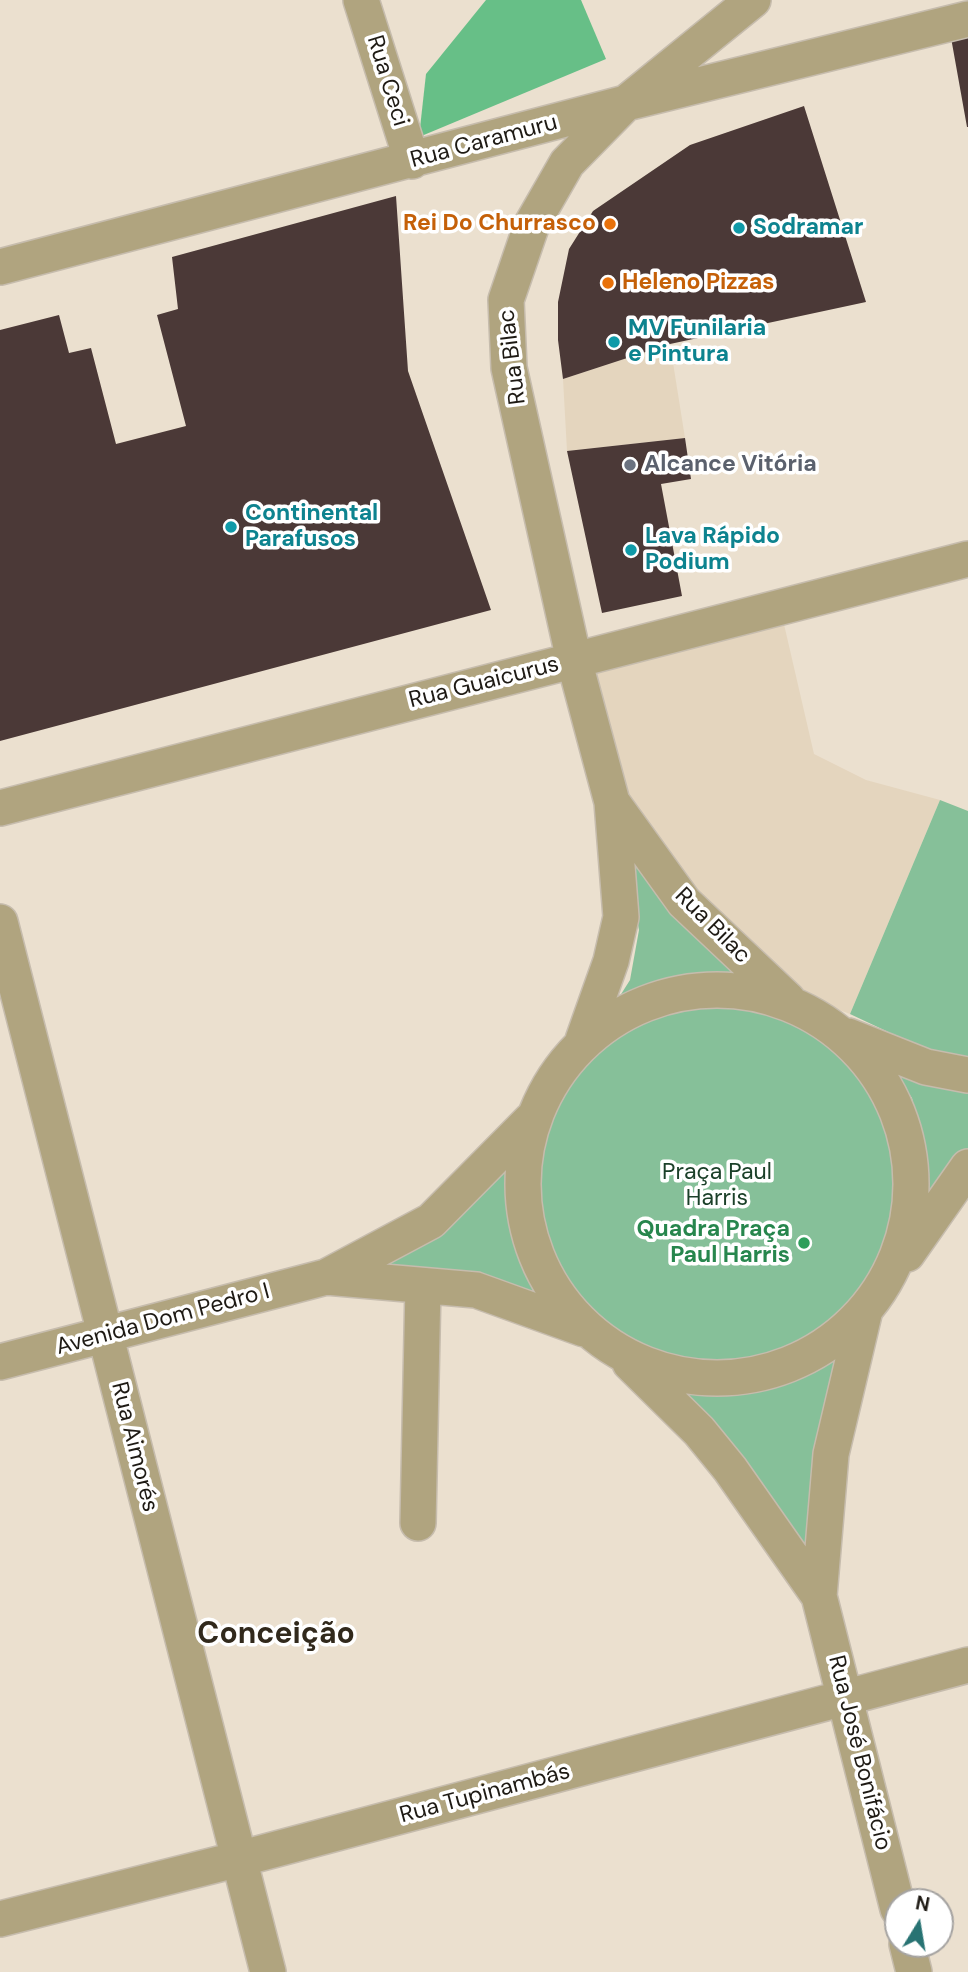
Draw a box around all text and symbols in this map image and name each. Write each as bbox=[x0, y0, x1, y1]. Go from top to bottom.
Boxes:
street label: Rua Ceci bbox=[360, 32, 414, 130]
street label: Rua Caramuru bbox=[408, 109, 560, 175]
place label: Rei Do Churrasco bbox=[403, 210, 596, 238]
place label: Sodramar bbox=[753, 214, 863, 242]
marker: Rei Do Churrasco bbox=[602, 216, 618, 232]
marker: Sodramar bbox=[731, 220, 747, 236]
place label: Heleno Pizzas bbox=[622, 269, 775, 297]
marker: Heleno Pizzas bbox=[600, 275, 616, 291]
street label: Rua Bilac bbox=[493, 308, 533, 406]
place label: MV Funilaria e Pintura bbox=[628, 315, 766, 369]
marker: MV Funilaria e Pintura bbox=[606, 334, 622, 350]
place label: Alcance Vitória bbox=[644, 451, 817, 479]
marker: Alcance Vitória bbox=[622, 457, 638, 473]
place label: Continental Parafusos bbox=[245, 500, 378, 554]
marker: Continental Parafusos bbox=[223, 519, 239, 535]
place label: Lava Rápido Podium bbox=[645, 523, 780, 577]
marker: Lava Rápido Podium bbox=[623, 542, 639, 558]
street label: Rua Guaicurus bbox=[406, 651, 562, 715]
street label: Rua Bilac bbox=[668, 882, 756, 970]
park label: Praça Paul Harris bbox=[662, 1159, 772, 1213]
place label: Quadra Praça Paul Harris bbox=[637, 1216, 790, 1270]
marker: Quadra Praça Paul Harris bbox=[796, 1235, 812, 1251]
street label: Avenida Dom Pedro I bbox=[53, 1278, 273, 1362]
street label: Rua Aimorés bbox=[105, 1379, 163, 1515]
district label: Conceição bbox=[197, 1617, 355, 1653]
street label: Rua José Bonifácio bbox=[821, 1653, 897, 1853]
street label: Rua Tupinambás bbox=[397, 1758, 573, 1830]
north arrow bbox=[884, 1888, 954, 1958]
text: N bbox=[914, 1890, 932, 1917]

